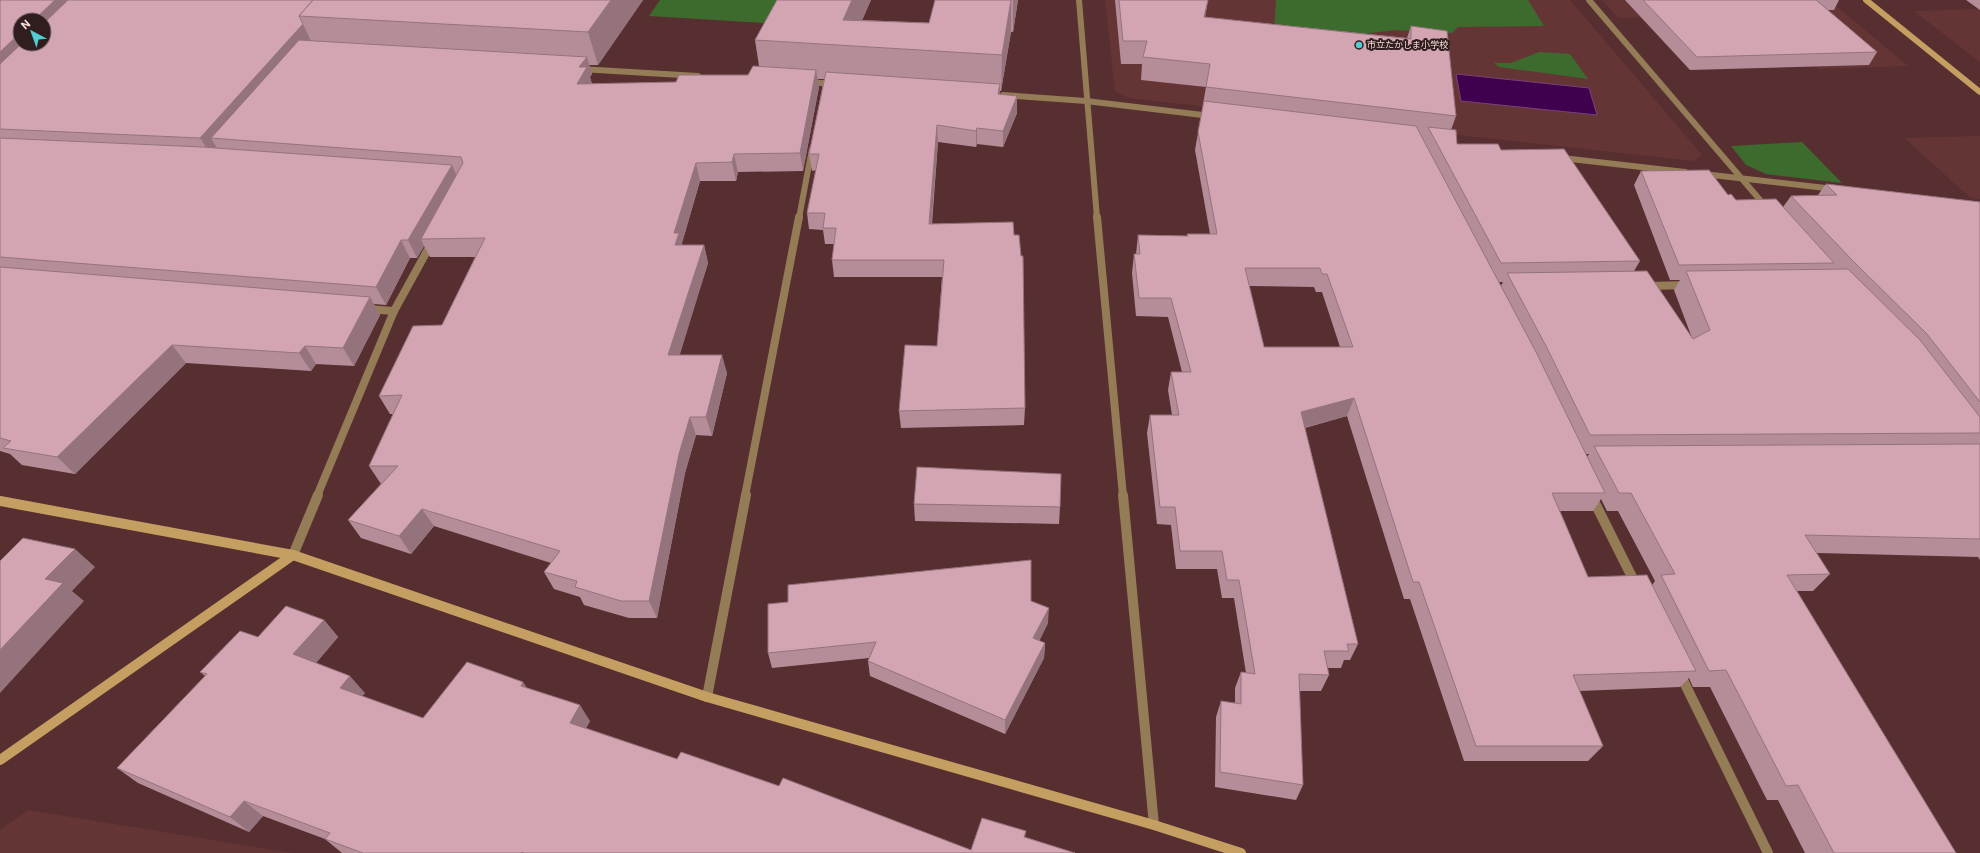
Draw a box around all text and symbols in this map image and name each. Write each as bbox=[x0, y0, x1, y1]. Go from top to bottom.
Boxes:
north arrow bbox=[12, 12, 52, 52]
text: N bbox=[19, 17, 33, 32]
marker: 市立たかしま小学校 bbox=[1354, 40, 1364, 50]
place label: 市立たかしま小学校 bbox=[1367, 40, 1448, 50]

